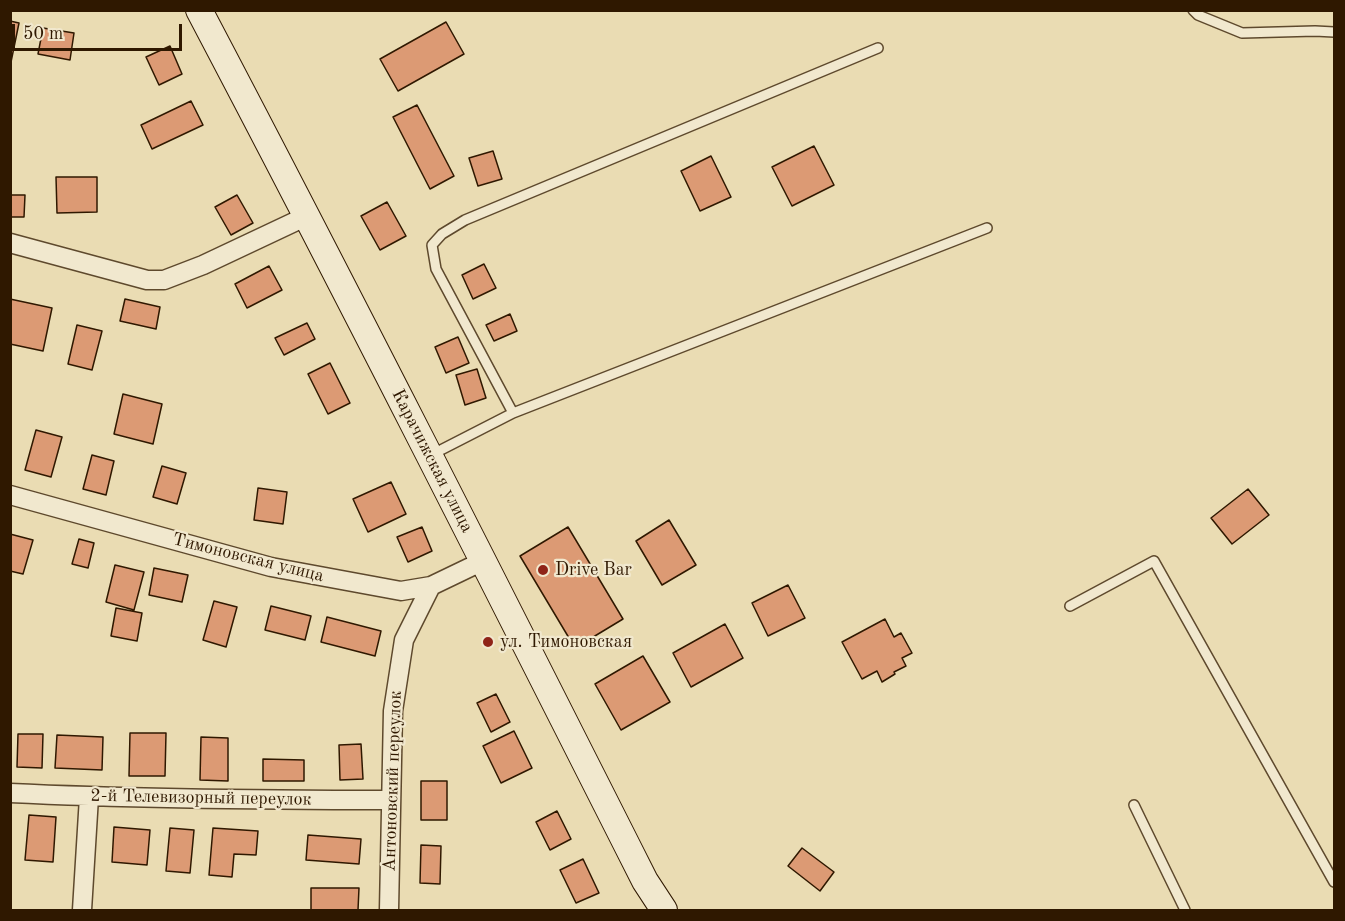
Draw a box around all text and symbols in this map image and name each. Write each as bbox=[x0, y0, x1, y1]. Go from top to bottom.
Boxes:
scale bar bbox=[15, 12, 184, 50]
text: 50 m bbox=[23, 25, 63, 43]
street label: Карачижская улица bbox=[387, 386, 477, 536]
street label: Тимоновская улица bbox=[170, 529, 326, 587]
place label: Drive Bar bbox=[555, 559, 632, 581]
marker: Drive Bar bbox=[536, 563, 550, 577]
place label: ул. Тимоновская bbox=[500, 631, 632, 653]
marker: ул. Тимоновская bbox=[481, 635, 495, 649]
street label: Антоновский переулок bbox=[379, 690, 407, 872]
street label: 2-й Телевизорный переулок bbox=[90, 785, 312, 811]

